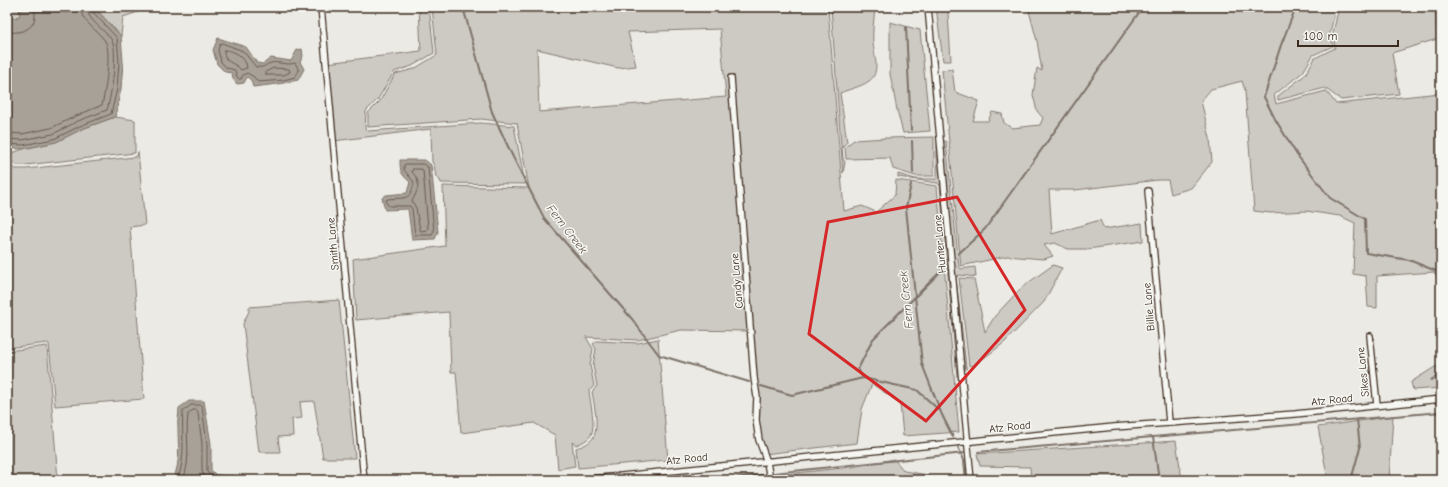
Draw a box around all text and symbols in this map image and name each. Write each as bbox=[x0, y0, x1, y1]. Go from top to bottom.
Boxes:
scale bar bbox=[1298, 22, 1398, 48]
text: 100 m bbox=[1304, 29, 1337, 43]
water label: Fern Creek bbox=[544, 202, 590, 256]
street label: Hunter Lane bbox=[931, 214, 949, 274]
street label: Smith Lane bbox=[324, 217, 342, 271]
street label: Candy Lane bbox=[728, 252, 746, 309]
water label: Fern Creek bbox=[896, 270, 916, 330]
street label: Billie Lane bbox=[1140, 282, 1158, 332]
street label: Sikes Lane bbox=[1354, 346, 1372, 398]
street label: Atz Road bbox=[1311, 391, 1354, 409]
street label: Atz Road bbox=[989, 418, 1032, 436]
street label: Atz Road bbox=[666, 450, 709, 468]

